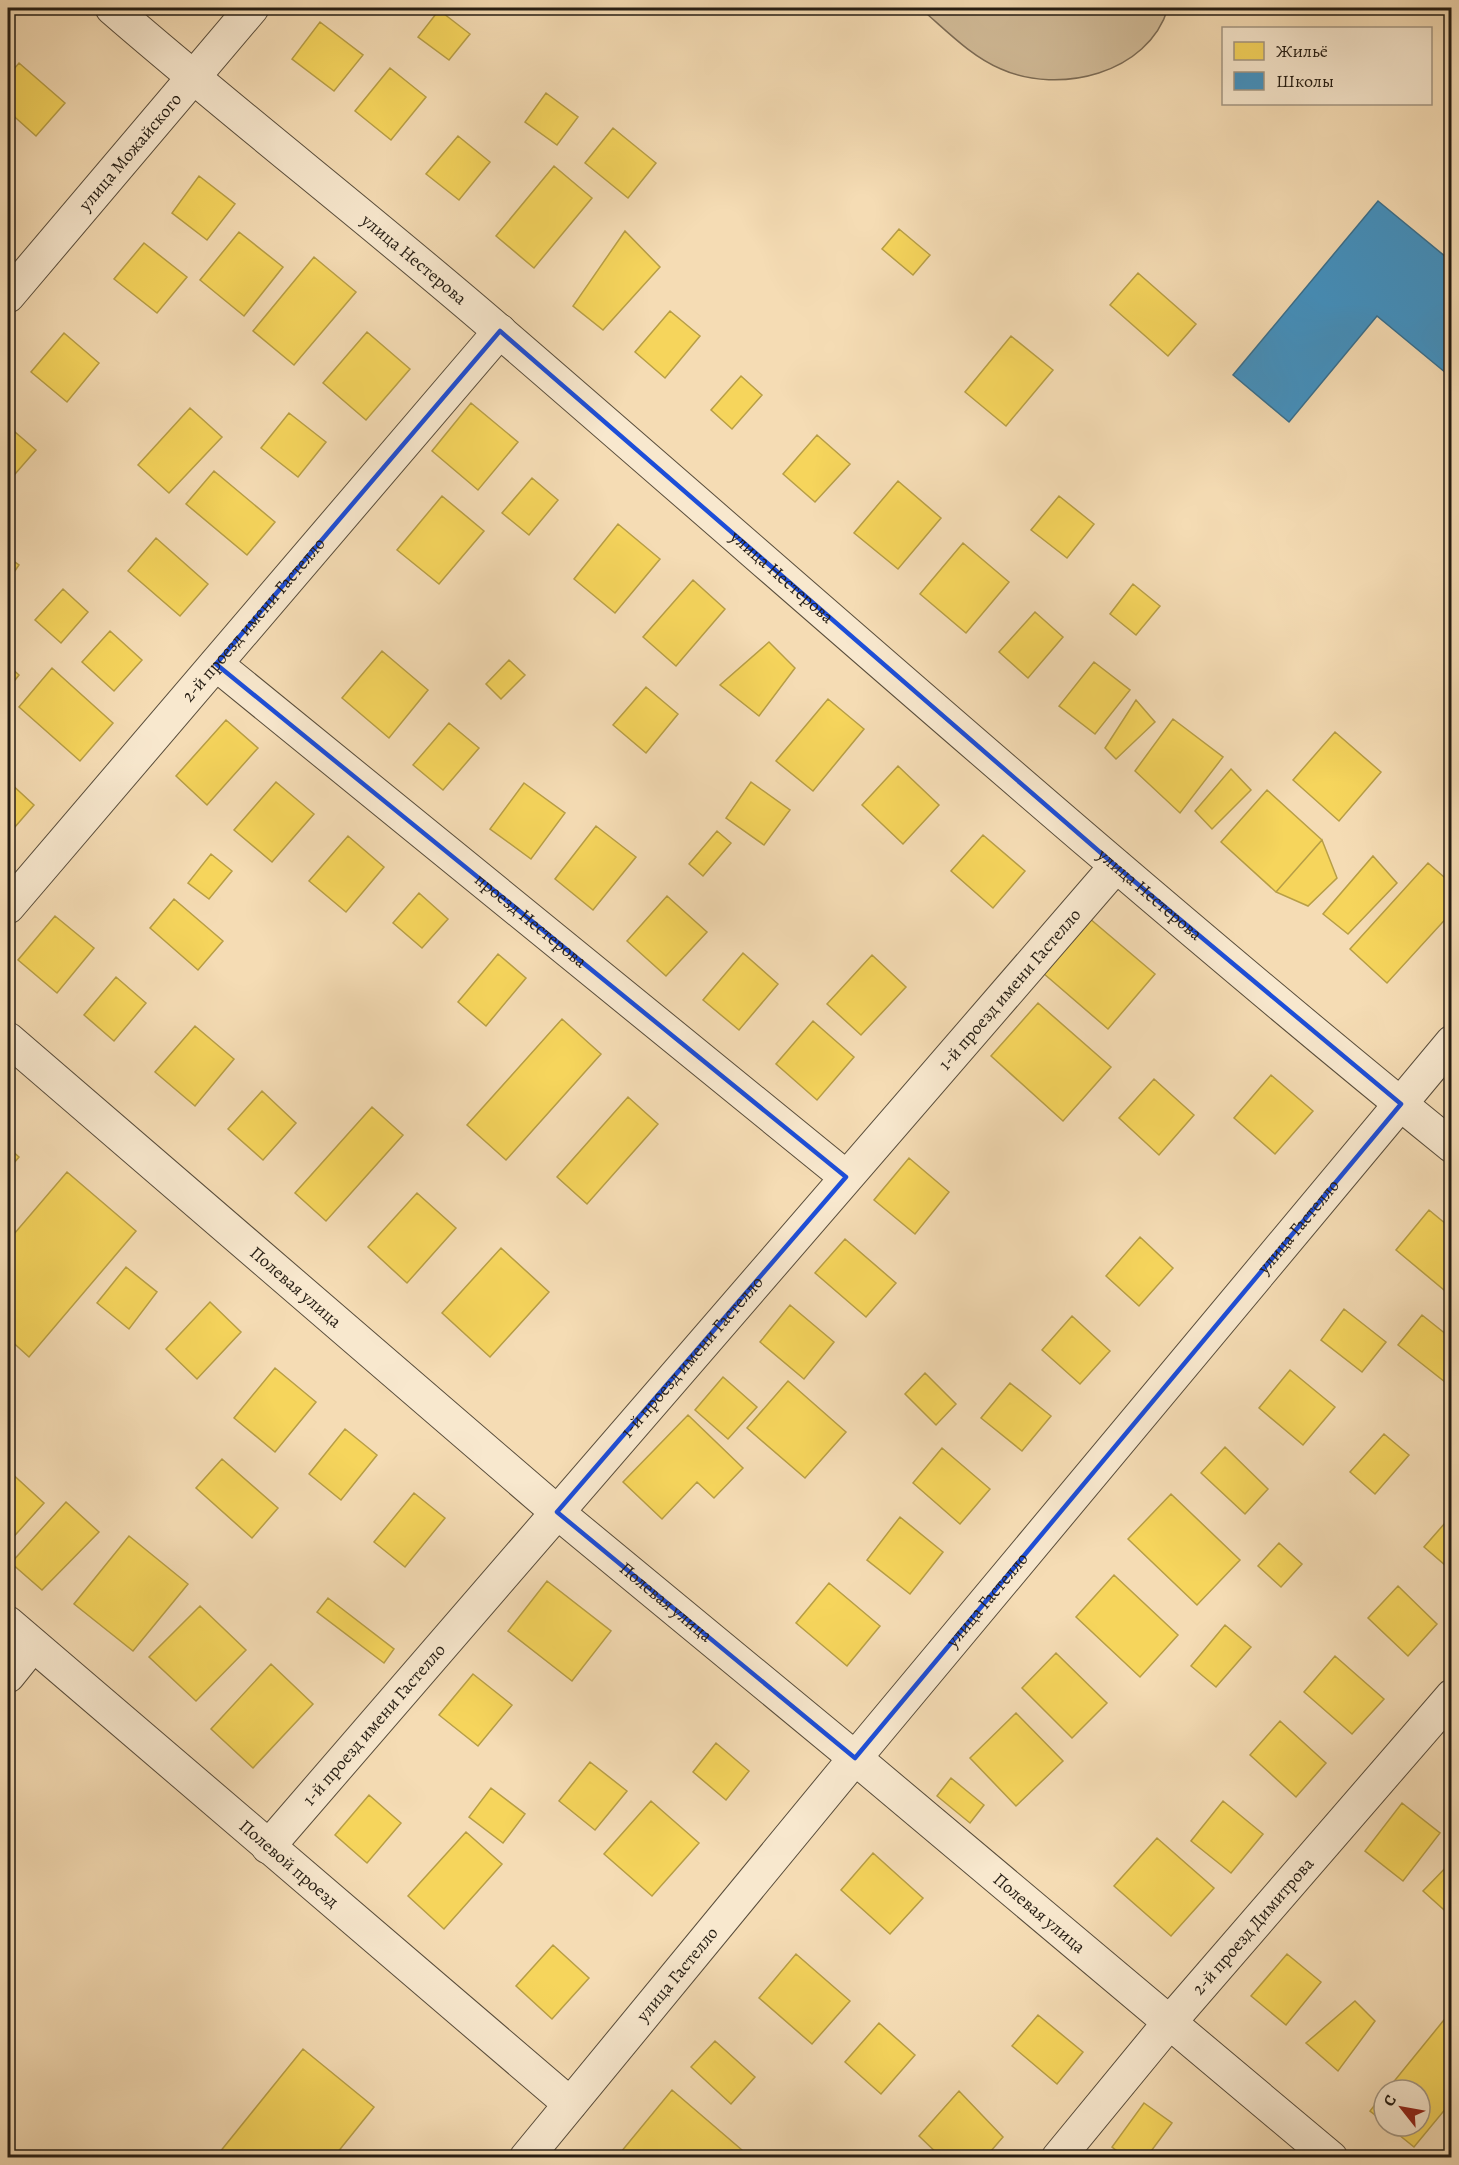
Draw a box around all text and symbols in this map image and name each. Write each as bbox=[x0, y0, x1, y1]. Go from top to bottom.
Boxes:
legend bbox=[1222, 27, 1432, 105]
text: Жильё bbox=[1276, 39, 1328, 63]
text: Школы bbox=[1276, 69, 1334, 93]
street label: улица Можайского bbox=[73, 88, 187, 217]
street label: улица Нестерова bbox=[356, 208, 473, 311]
street label: улица Нестерова bbox=[724, 524, 840, 629]
street label: 2-й проезд имени Гастелло bbox=[176, 532, 331, 707]
street label: улица Нестерова bbox=[1092, 842, 1208, 946]
street label: проезд Нестерова bbox=[470, 867, 592, 974]
street label: 1-й проезд имени Гастелло bbox=[933, 903, 1086, 1075]
street label: улица Гастелло bbox=[1251, 1174, 1345, 1280]
street label: Полевая улица bbox=[245, 1241, 347, 1334]
street label: 1-й проезд имени Гастелло bbox=[615, 1271, 769, 1443]
street label: улица Гастелло bbox=[940, 1547, 1034, 1653]
street label: Полевая улица bbox=[614, 1556, 718, 1648]
street label: 1-й проезд имени Гастелло bbox=[297, 1638, 451, 1811]
street label: Полевой проезд bbox=[234, 1814, 344, 1913]
street label: 2-й проезд Димитрова bbox=[1187, 1852, 1320, 2000]
street label: Полевая улица bbox=[988, 1867, 1091, 1959]
street label: улица Гастелло bbox=[630, 1921, 724, 2028]
north arrow bbox=[1372, 2078, 1432, 2138]
text: С bbox=[1378, 2091, 1402, 2111]

